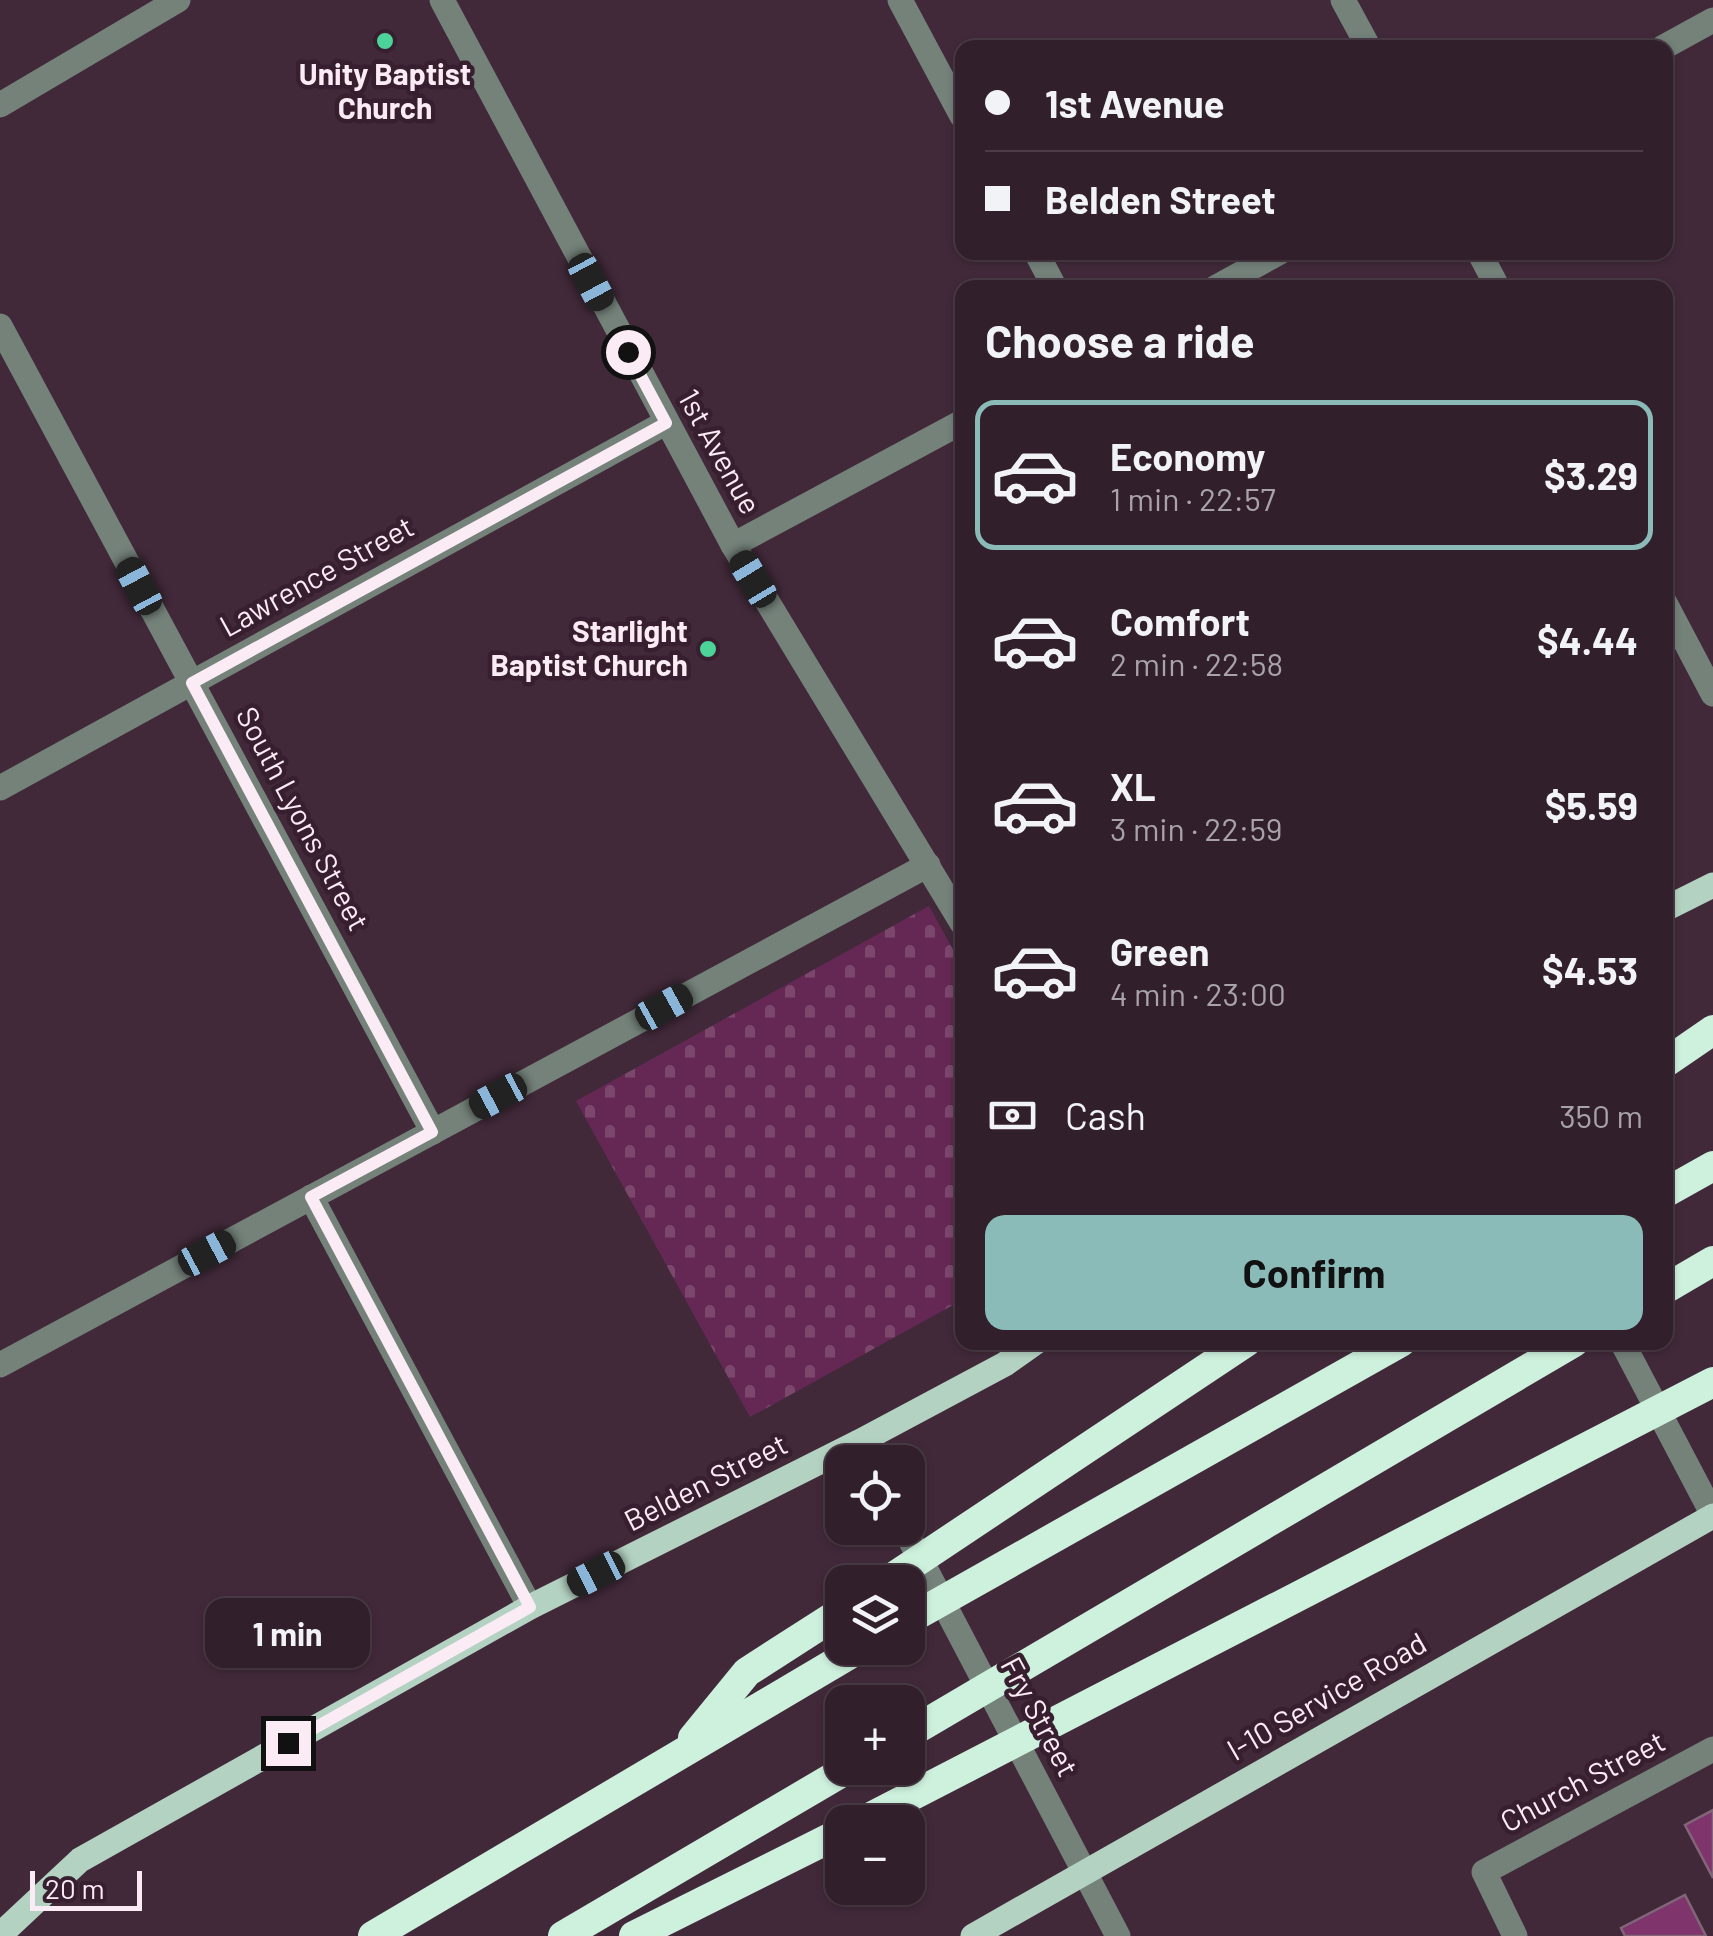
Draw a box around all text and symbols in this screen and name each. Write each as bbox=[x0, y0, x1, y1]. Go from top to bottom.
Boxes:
marker: Unity Baptist Church bbox=[374, 30, 396, 52]
place label: Unity Baptist Church bbox=[299, 55, 471, 125]
text: 1st Avenue bbox=[1045, 80, 1225, 126]
text: Belden Street bbox=[1045, 176, 1276, 222]
car bbox=[564, 248, 618, 316]
text: Choose a ride bbox=[985, 313, 1255, 367]
route start bbox=[606, 330, 651, 375]
street label: 1st Avenue bbox=[672, 382, 770, 520]
icon: car bbox=[990, 430, 1080, 520]
text: Economy bbox=[1110, 433, 1265, 479]
text: $3.29 bbox=[1544, 452, 1638, 498]
text: 1 min · 22:57 bbox=[1110, 479, 1276, 517]
street label: Lawrence Street bbox=[213, 507, 419, 643]
car bbox=[725, 546, 781, 612]
car bbox=[112, 552, 166, 620]
icon: car bbox=[990, 595, 1080, 685]
text: Comfort bbox=[1110, 598, 1250, 644]
place label: Starlight Baptist Church bbox=[491, 612, 688, 682]
text: $4.44 bbox=[1537, 617, 1638, 663]
marker: Starlight Baptist Church bbox=[697, 638, 719, 660]
text: 2 min · 22:58 bbox=[1110, 644, 1283, 682]
street label: South Lyons Street bbox=[230, 700, 378, 936]
icon: car bbox=[990, 760, 1080, 850]
text: XL bbox=[1110, 763, 1156, 809]
text: $5.59 bbox=[1545, 782, 1638, 828]
text: 3 min · 22:59 bbox=[1110, 809, 1283, 847]
icon: car bbox=[990, 925, 1080, 1015]
text: Green bbox=[1110, 928, 1210, 974]
text: $4.53 bbox=[1542, 947, 1638, 993]
text: 4 min · 23:00 bbox=[1110, 974, 1286, 1012]
car bbox=[630, 979, 698, 1035]
car bbox=[464, 1069, 532, 1123]
icon: cash bbox=[985, 1088, 1040, 1143]
text: Cash bbox=[1065, 1092, 1146, 1138]
text: 350 m bbox=[1559, 1096, 1643, 1134]
button: Confirm bbox=[985, 1215, 1643, 1330]
car bbox=[173, 1226, 241, 1280]
street label: Belden Street bbox=[618, 1425, 793, 1538]
map controls bbox=[825, 1445, 925, 1905]
button: locate bbox=[825, 1445, 925, 1545]
car bbox=[562, 1547, 630, 1601]
button: layers bbox=[825, 1565, 925, 1665]
callout: 1 min bbox=[206, 1598, 370, 1668]
text: 1 min bbox=[252, 1614, 323, 1652]
street label: I-10 Service Road bbox=[1220, 1624, 1432, 1767]
street label: Fry Street bbox=[994, 1650, 1087, 1782]
button: + bbox=[825, 1685, 925, 1785]
route end bbox=[266, 1721, 311, 1766]
street label: Church Street bbox=[1494, 1722, 1670, 1839]
button: − bbox=[825, 1805, 925, 1905]
scale bar bbox=[30, 1866, 142, 1910]
text: 20 m bbox=[45, 1871, 105, 1905]

